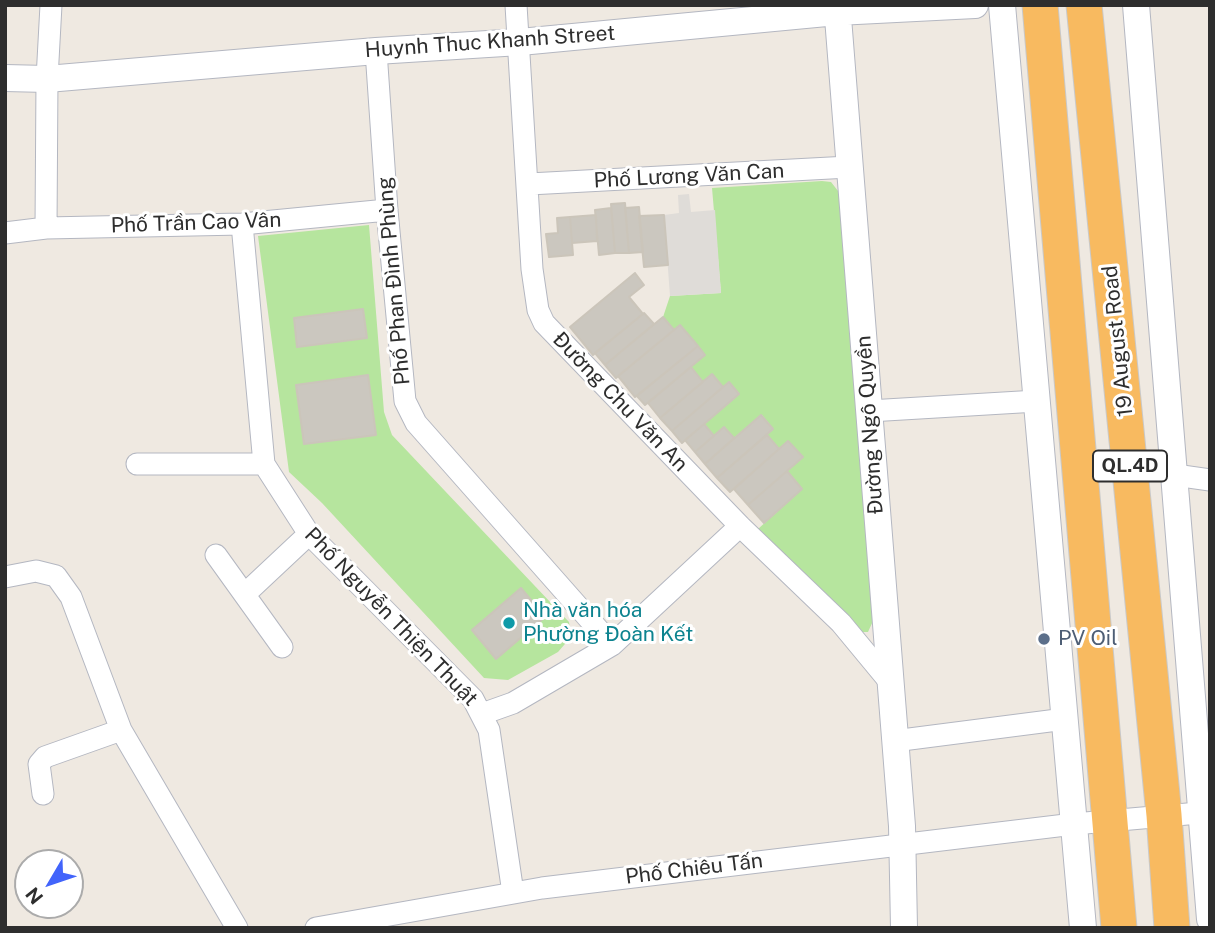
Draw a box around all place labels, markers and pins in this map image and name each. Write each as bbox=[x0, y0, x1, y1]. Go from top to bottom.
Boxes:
place label: Nhà văn hóa Phường Đoàn Kết bbox=[523, 598, 693, 648]
marker: Nhà văn hóa Phường Đoàn Kết bbox=[501, 615, 517, 631]
place label: PV Oil bbox=[1058, 626, 1118, 652]
marker: PV Oil bbox=[1036, 631, 1052, 647]

